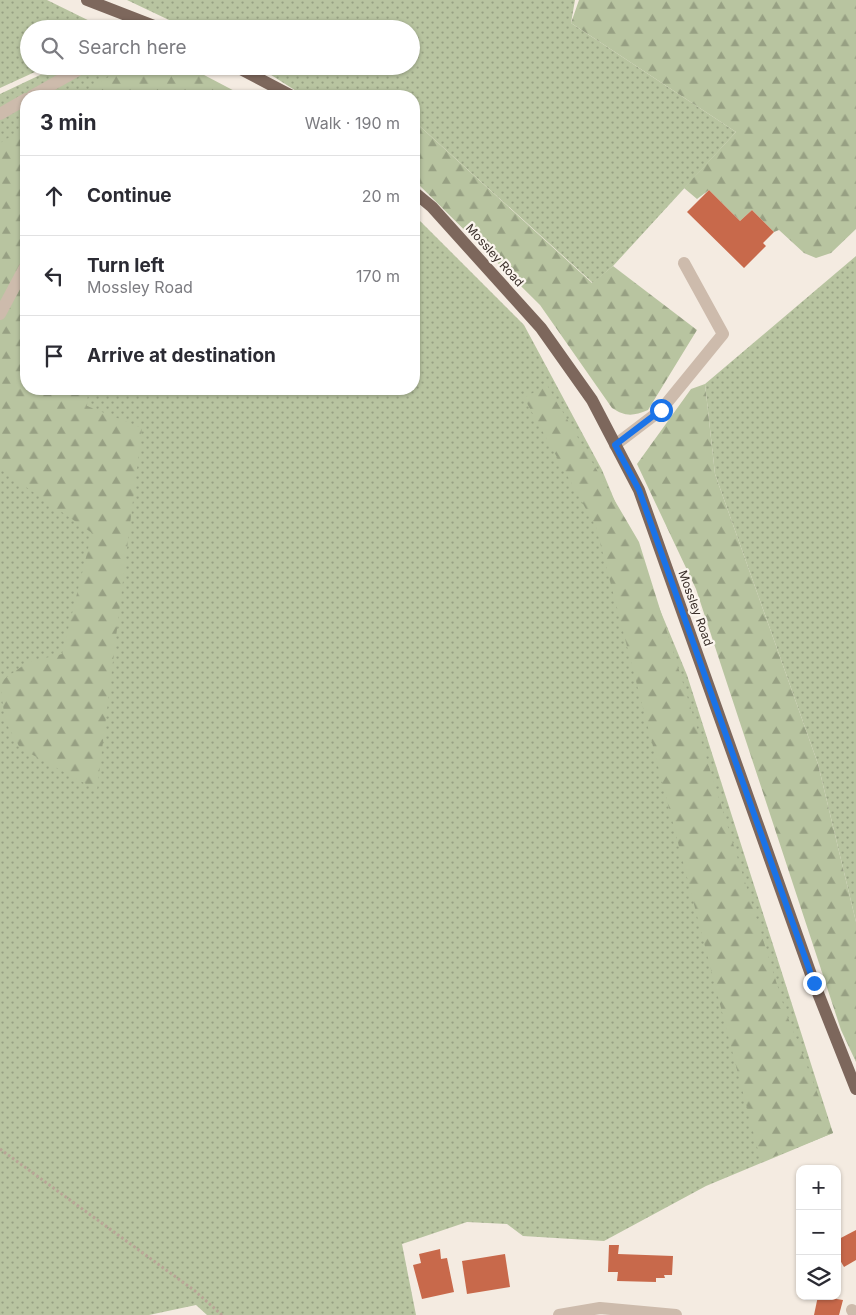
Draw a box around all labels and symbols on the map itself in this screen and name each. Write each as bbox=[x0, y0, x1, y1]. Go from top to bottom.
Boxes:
street label: Mossley Road bbox=[463, 220, 527, 290]
route start bbox=[650, 399, 673, 422]
street label: Mossley Road bbox=[675, 568, 717, 648]
route end bbox=[803, 972, 826, 995]

